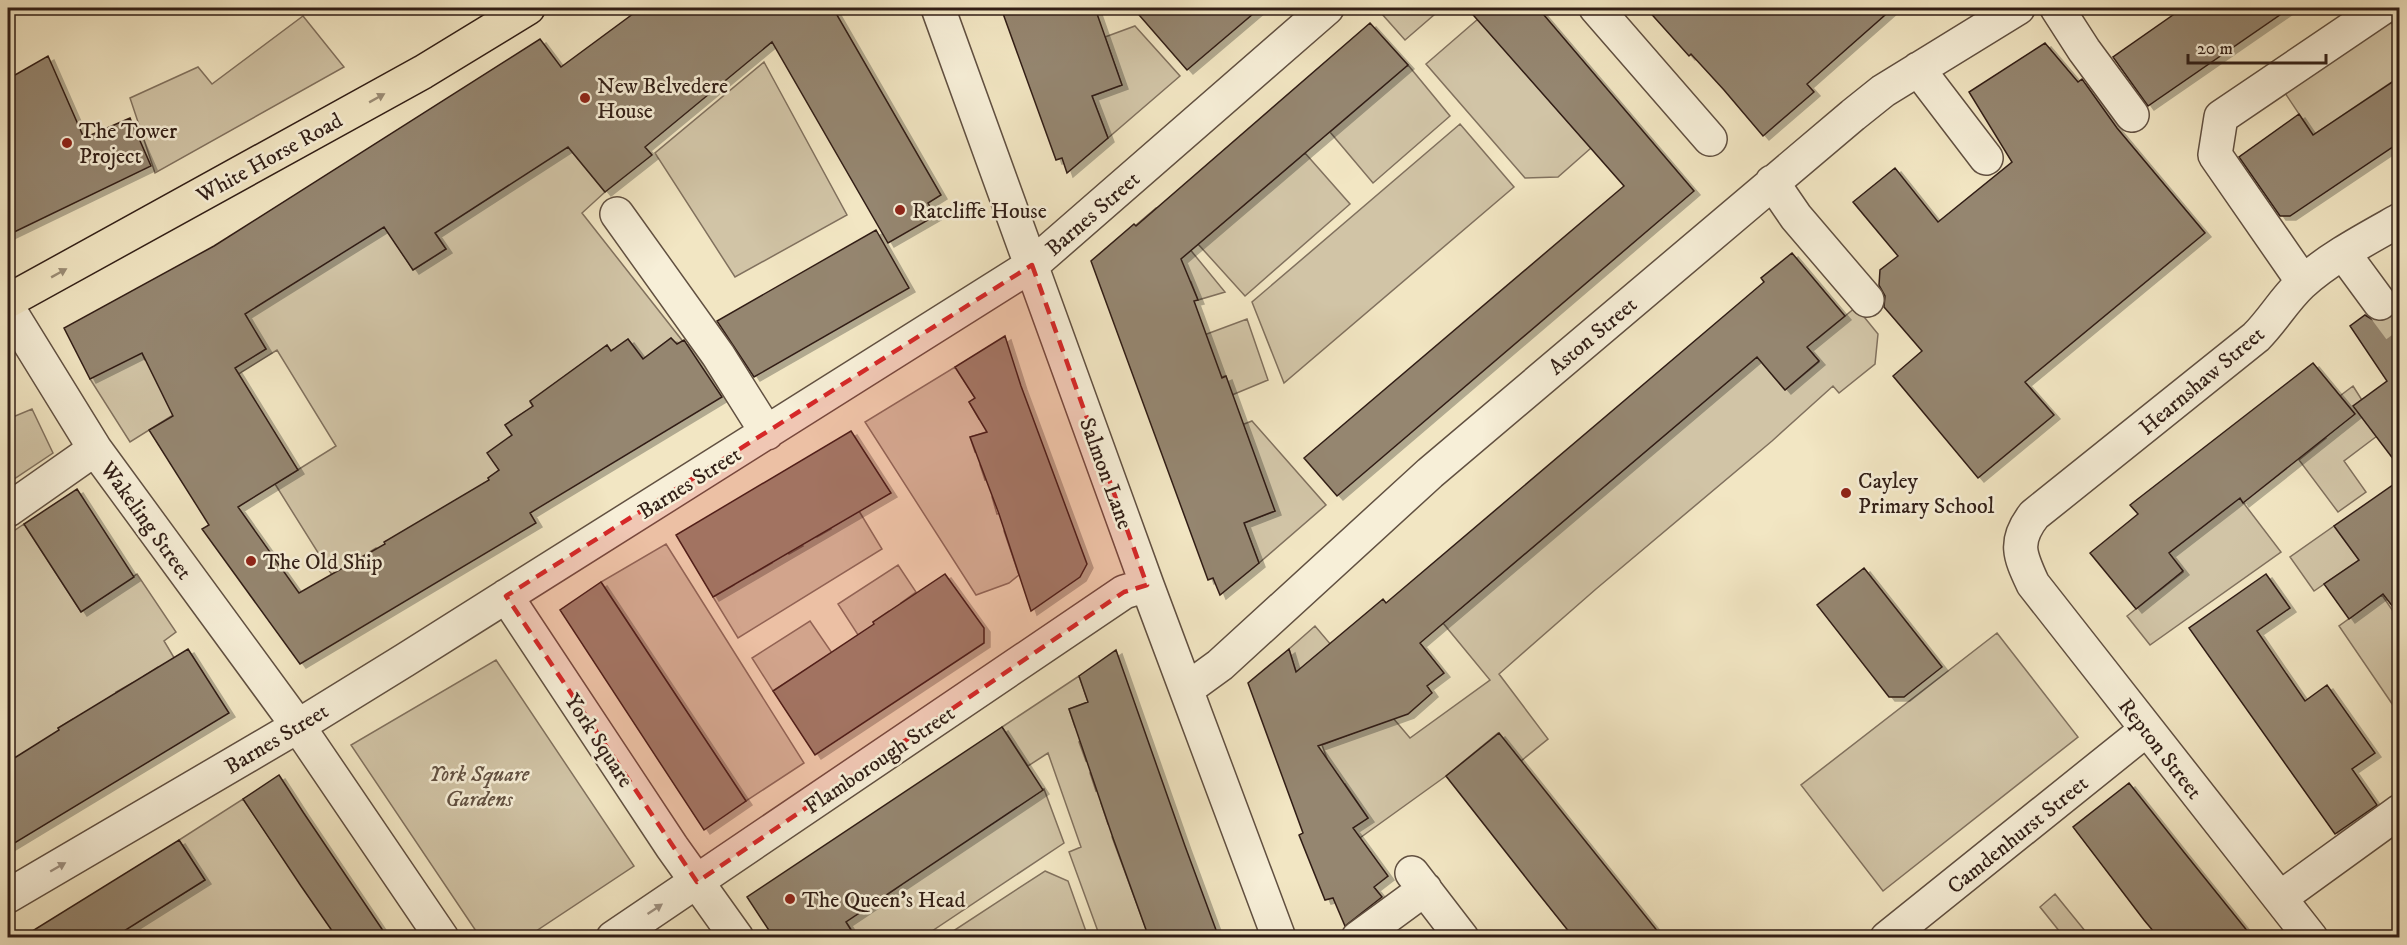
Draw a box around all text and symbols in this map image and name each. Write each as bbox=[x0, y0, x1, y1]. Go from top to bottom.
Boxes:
scale bar bbox=[2188, 27, 2326, 65]
text: 20 m bbox=[2197, 38, 2233, 60]
place label: New Belvedere House bbox=[597, 73, 728, 125]
marker: New Belvedere House bbox=[578, 91, 592, 105]
one-way arrow bbox=[368, 93, 385, 103]
street label: White Horse Road bbox=[191, 107, 347, 210]
place label: The Tower Project bbox=[79, 118, 178, 170]
marker: The Tower Project bbox=[60, 136, 74, 150]
street label: Barnes Street bbox=[1040, 166, 1146, 262]
place label: Ratcliffe House bbox=[912, 198, 1047, 225]
marker: Ratcliffe House bbox=[893, 203, 907, 217]
one-way arrow bbox=[51, 268, 68, 278]
street label: Aston Street bbox=[1543, 291, 1643, 381]
street label: Hearnshaw Street bbox=[2134, 321, 2270, 441]
street label: Salmon Lane bbox=[1073, 414, 1138, 533]
street label: Barnes Street bbox=[633, 441, 746, 525]
street label: Wakeling Street bbox=[93, 456, 198, 585]
place label: Cayley Primary School bbox=[1858, 468, 1995, 520]
marker: Cayley Primary School bbox=[1839, 486, 1853, 500]
place label: The Old Ship bbox=[263, 549, 382, 576]
marker: The Old Ship bbox=[244, 554, 258, 568]
street label: York Square bbox=[558, 689, 639, 793]
street label: Repton Street bbox=[2112, 693, 2208, 805]
street label: Barnes Street bbox=[220, 698, 333, 781]
street label: Flamborough Street bbox=[800, 700, 960, 820]
park label: York Square Gardens bbox=[429, 761, 530, 813]
street label: Camdenhurst Street bbox=[1942, 770, 2094, 900]
one-way arrow bbox=[50, 861, 66, 872]
place label: The Queen's Head bbox=[802, 887, 965, 914]
marker: The Queen's Head bbox=[783, 892, 797, 906]
one-way arrow bbox=[646, 903, 662, 915]

